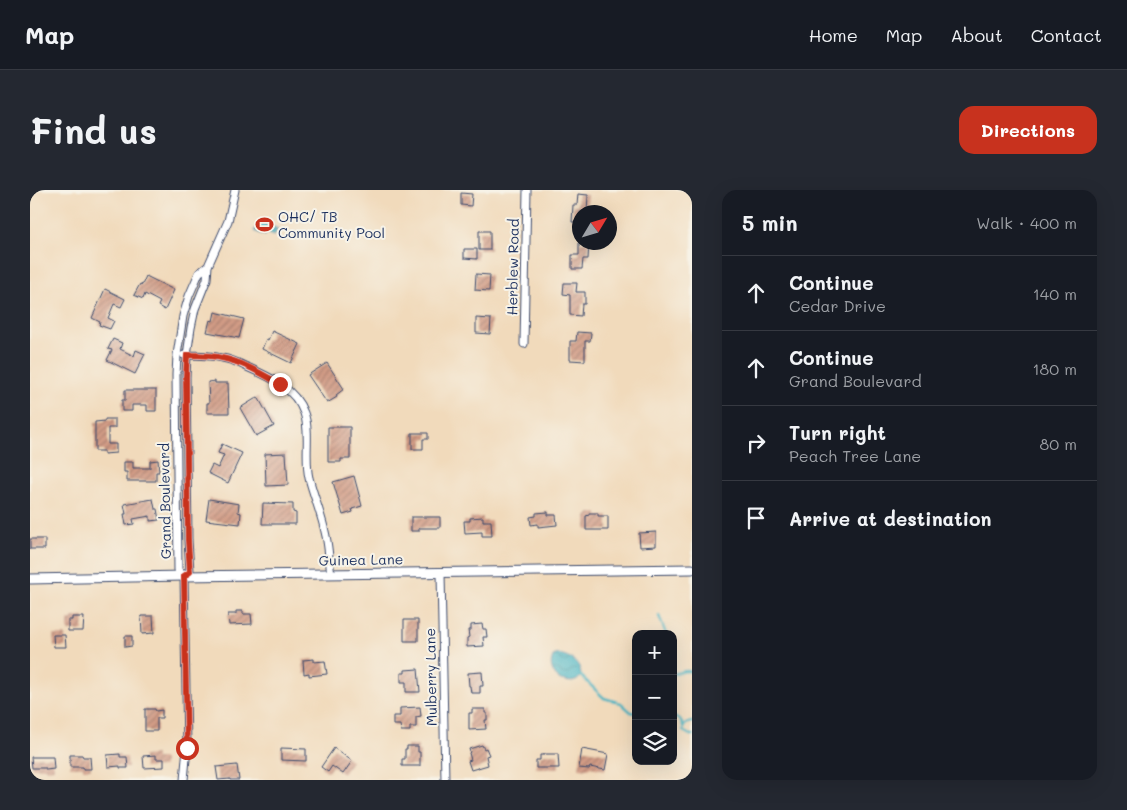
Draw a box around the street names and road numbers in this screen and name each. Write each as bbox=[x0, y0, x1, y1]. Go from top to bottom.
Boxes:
street label: Herblew Road bbox=[502, 218, 523, 316]
street label: Grand Boulevard bbox=[154, 443, 175, 559]
street label: Guinea Lane bbox=[319, 549, 403, 570]
street label: Mulberry Lane bbox=[420, 628, 441, 726]

